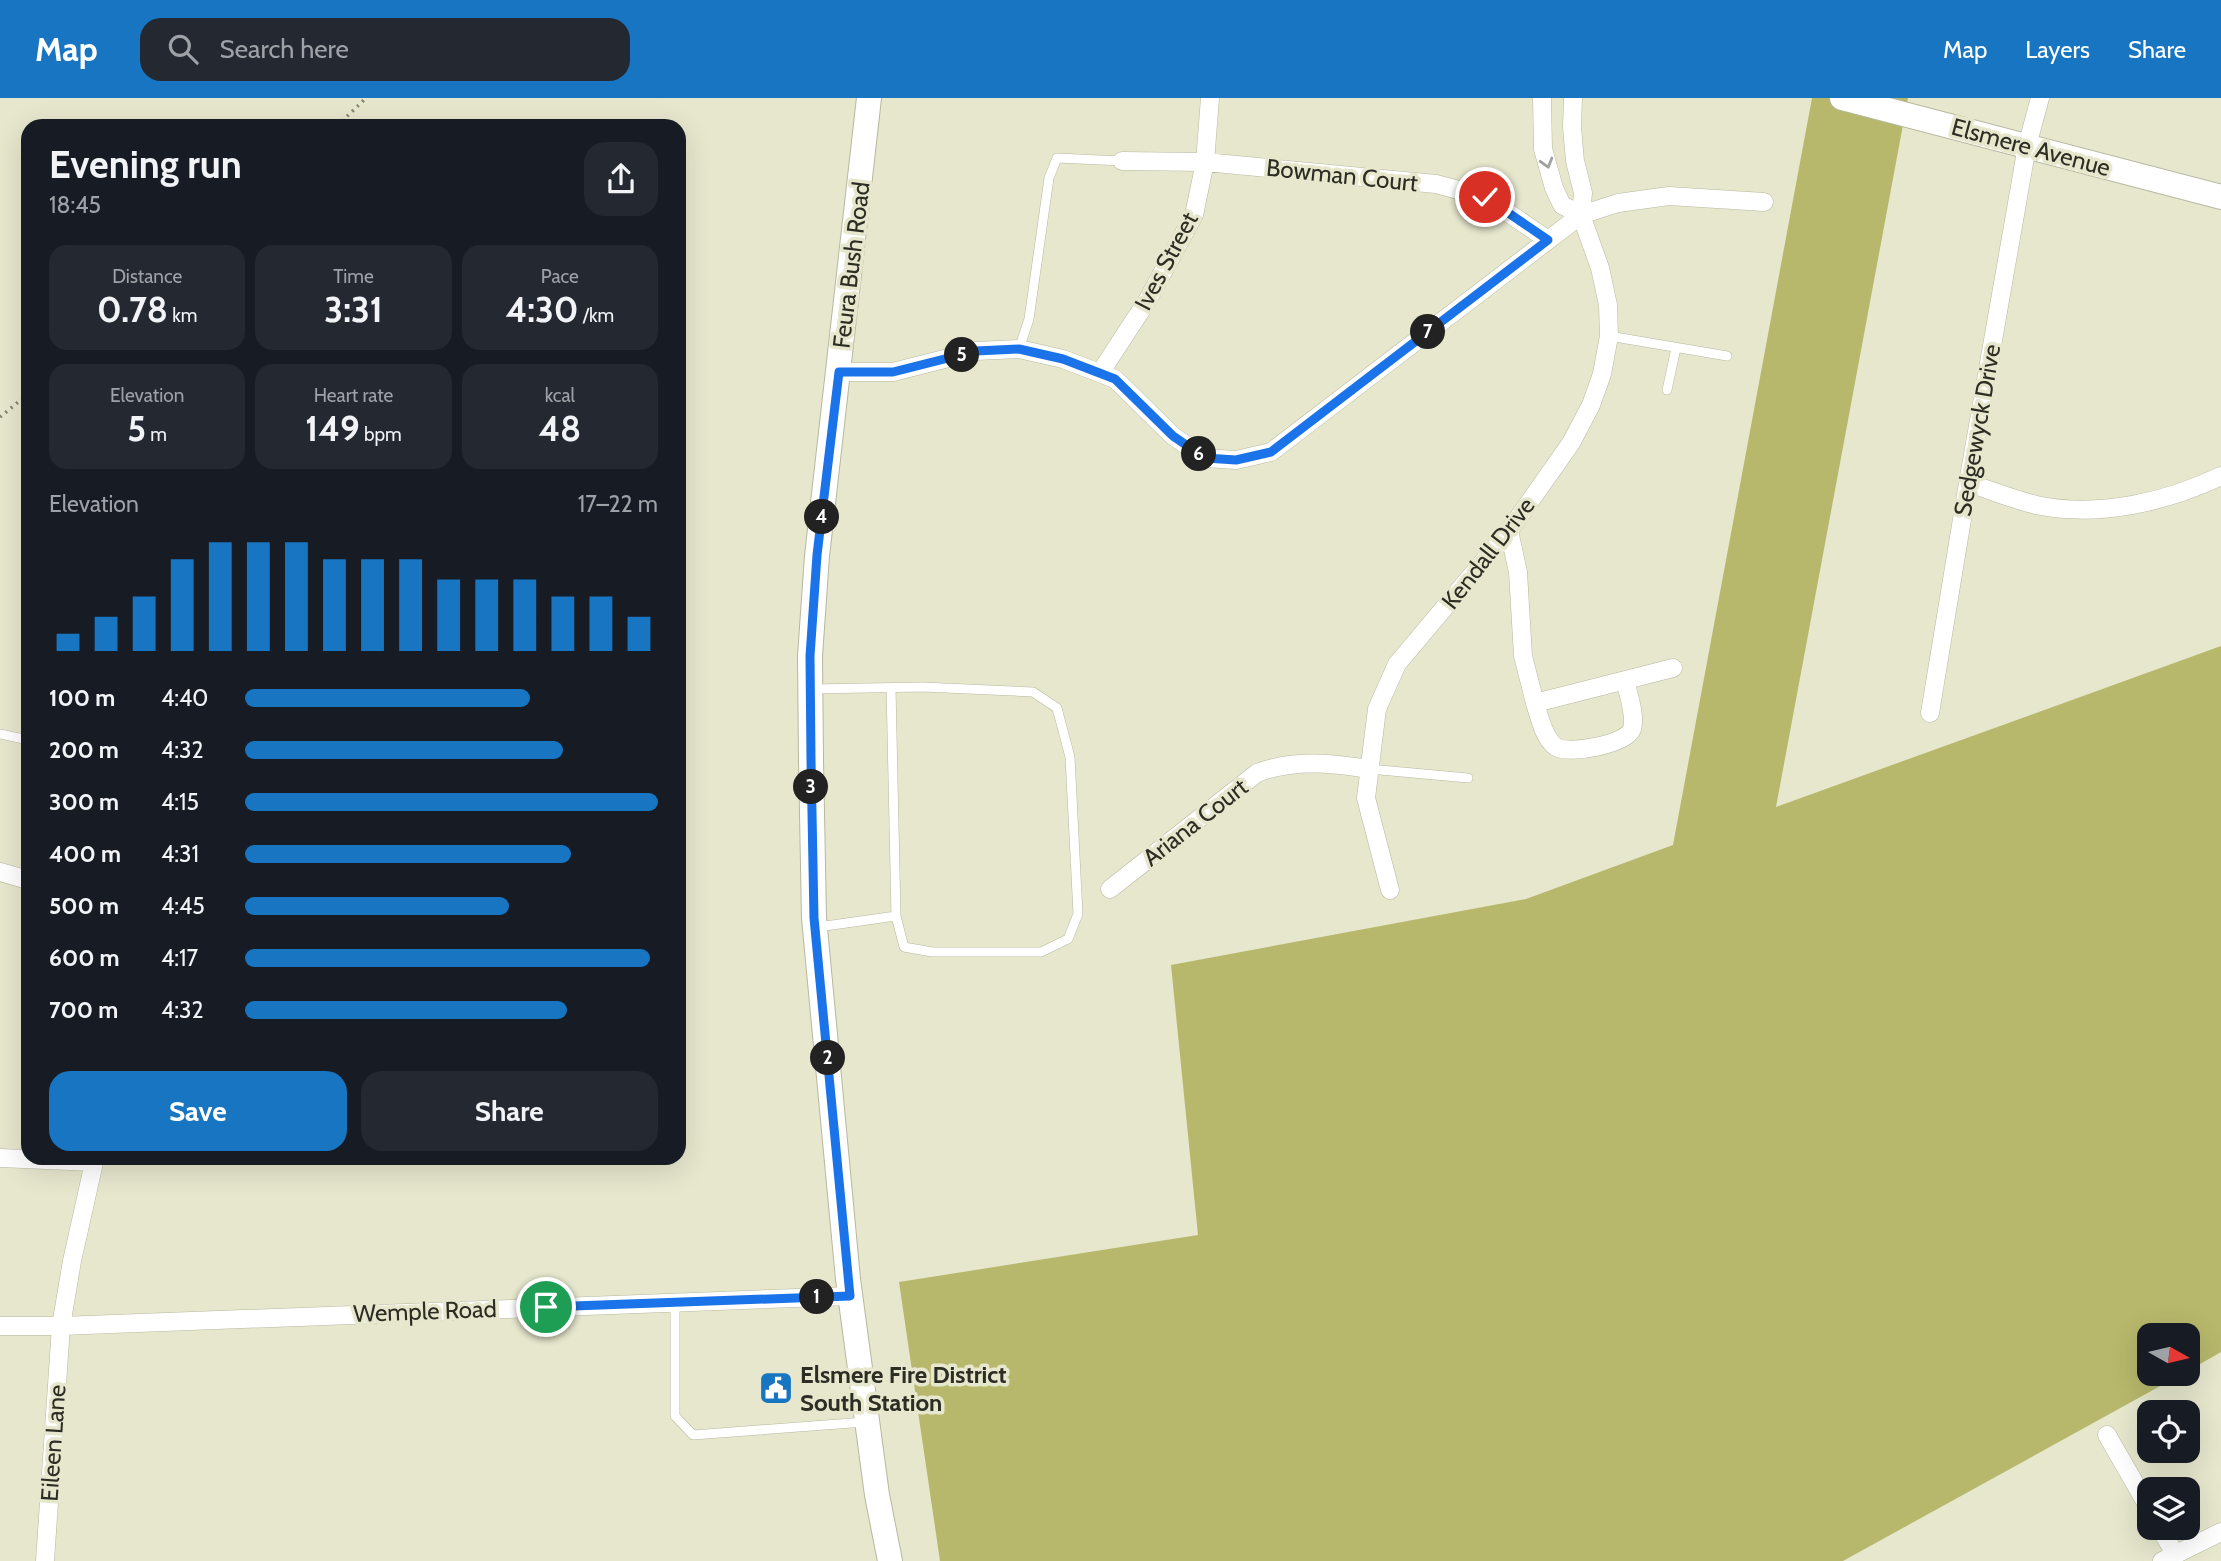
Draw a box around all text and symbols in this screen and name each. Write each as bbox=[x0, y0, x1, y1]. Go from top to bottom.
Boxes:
search box bbox=[140, 18, 630, 81]
text: Map bbox=[35, 29, 98, 69]
icon: search bbox=[164, 30, 202, 68]
text: Search here bbox=[220, 33, 349, 65]
text: Map bbox=[1943, 35, 1987, 64]
text: Layers bbox=[2025, 35, 2090, 64]
text: Share bbox=[2128, 35, 2186, 64]
street label: Elsmere Avenue bbox=[1948, 112, 2114, 182]
text: Evening run bbox=[49, 141, 242, 188]
button: share bbox=[584, 142, 658, 216]
street label: Bowman Court bbox=[1265, 153, 1419, 197]
one-way arrow bbox=[1539, 157, 1553, 169]
pin bbox=[1455, 167, 1515, 227]
icon: check bbox=[1466, 178, 1504, 216]
street label: Feura Bush Road bbox=[826, 180, 876, 350]
text: 18:45 bbox=[49, 191, 101, 219]
street label: Ives Street bbox=[1128, 207, 1204, 315]
text: Distance bbox=[112, 265, 182, 288]
text: Time bbox=[333, 265, 374, 288]
text: Pace bbox=[541, 265, 579, 288]
text: 0.78 bbox=[97, 288, 168, 331]
text: 3:31 bbox=[324, 288, 383, 331]
text: 4:30 bbox=[505, 288, 579, 331]
text: km bbox=[168, 304, 197, 327]
text: /km bbox=[579, 304, 614, 327]
pin: 7 bbox=[1410, 314, 1446, 350]
text: 7 bbox=[1423, 320, 1432, 343]
pin: 5 bbox=[944, 338, 979, 372]
street label: Sedgewyck Drive bbox=[1948, 342, 2006, 518]
text: 5 bbox=[956, 343, 967, 366]
text: Elevation bbox=[110, 384, 184, 407]
text: Heart rate bbox=[314, 384, 393, 407]
text: kcal bbox=[545, 384, 575, 407]
text: 5 bbox=[127, 407, 146, 450]
text: 149 bbox=[305, 407, 360, 450]
text: 48 bbox=[538, 407, 581, 450]
text: m bbox=[146, 423, 167, 446]
text: bpm bbox=[360, 423, 402, 446]
pin: 6 bbox=[1182, 436, 1216, 472]
text: 6 bbox=[1193, 442, 1204, 465]
text: Elevation bbox=[49, 490, 139, 518]
text: 17–22 m bbox=[578, 490, 658, 518]
street label: Kendall Drive bbox=[1435, 491, 1541, 615]
pin: 4 bbox=[804, 500, 840, 534]
text: 4 bbox=[816, 505, 827, 528]
text: 100 m bbox=[49, 684, 115, 712]
text: 4:40 bbox=[161, 684, 208, 712]
text: 200 m bbox=[49, 736, 119, 764]
text: 4:32 bbox=[161, 736, 204, 764]
pin: 3 bbox=[794, 770, 828, 804]
street label: Ariana Court bbox=[1137, 772, 1253, 872]
text: 3 bbox=[805, 775, 816, 798]
text: 300 m bbox=[49, 788, 119, 816]
text: 4:15 bbox=[161, 788, 199, 816]
text: 400 m bbox=[49, 840, 121, 868]
text: 4:31 bbox=[161, 840, 199, 868]
text: 500 m bbox=[49, 892, 119, 920]
text: 4:45 bbox=[161, 892, 205, 920]
text: 600 m bbox=[49, 944, 120, 972]
text: 4:17 bbox=[161, 944, 198, 972]
text: 700 m bbox=[49, 996, 118, 1024]
text: 4:32 bbox=[161, 996, 204, 1024]
pin: 2 bbox=[810, 1040, 846, 1076]
text: 2 bbox=[822, 1046, 833, 1069]
button: Save bbox=[49, 1071, 347, 1151]
button: Share bbox=[361, 1071, 658, 1151]
pin bbox=[516, 1277, 576, 1337]
pin: 1 bbox=[800, 1280, 834, 1314]
text: 1 bbox=[813, 1285, 820, 1308]
icon: arrive bbox=[527, 1288, 565, 1326]
street label: Wemple Road bbox=[353, 1294, 497, 1328]
north arrow bbox=[2137, 1323, 2200, 1386]
map controls bbox=[2137, 1323, 2200, 1540]
place label: Elsmere Fire District South Station bbox=[800, 1360, 1007, 1417]
public building icon: Elsmere Fire District South Station bbox=[757, 1369, 795, 1407]
street label: Eileen Lane bbox=[34, 1384, 72, 1502]
button: locate bbox=[2137, 1400, 2200, 1463]
button: layers bbox=[2137, 1477, 2200, 1540]

